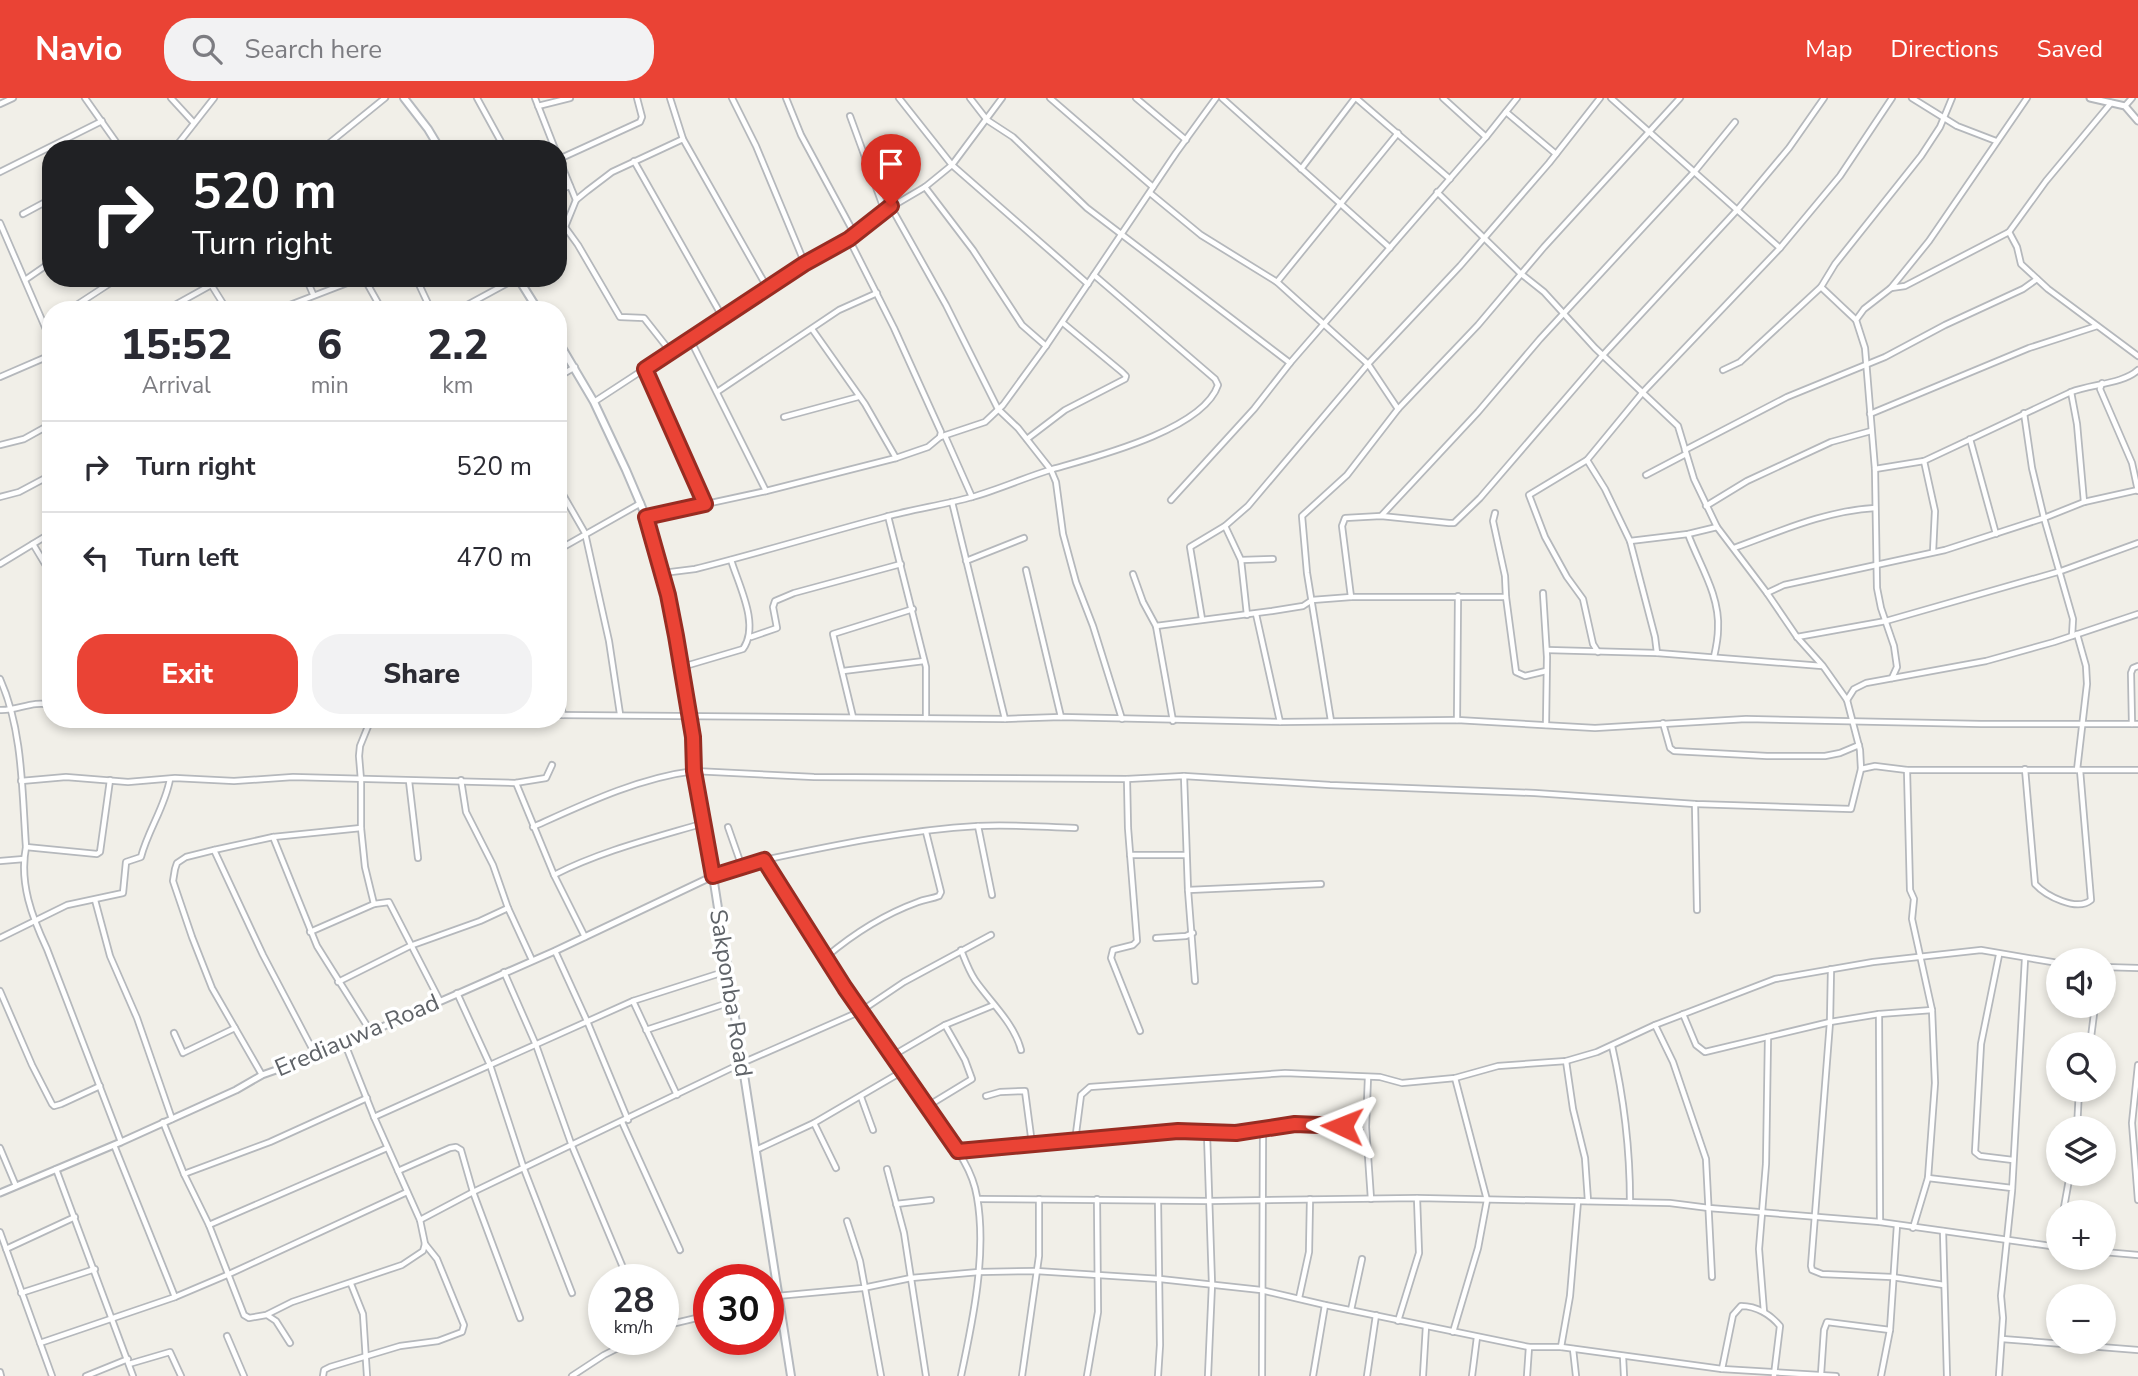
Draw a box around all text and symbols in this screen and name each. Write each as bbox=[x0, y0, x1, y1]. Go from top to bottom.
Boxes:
search box bbox=[164, 18, 654, 81]
text: Navio bbox=[35, 27, 122, 72]
icon: search bbox=[188, 30, 226, 68]
text: Search here bbox=[244, 32, 382, 67]
text: Map bbox=[1805, 33, 1852, 65]
text: Directions bbox=[1890, 33, 1999, 65]
text: Saved bbox=[2037, 33, 2103, 65]
pin bbox=[861, 134, 921, 206]
icon: arrive bbox=[872, 145, 910, 183]
text: 520 m bbox=[192, 158, 336, 225]
icon: right bbox=[77, 168, 168, 259]
text: Turn right bbox=[192, 222, 332, 265]
text: 15:52 bbox=[120, 317, 232, 374]
text: 6 bbox=[317, 317, 342, 374]
text: 2.2 bbox=[427, 317, 489, 374]
text: Arrival bbox=[142, 370, 211, 401]
text: min bbox=[311, 370, 349, 401]
text: km bbox=[442, 370, 473, 401]
icon: right bbox=[77, 448, 115, 486]
text: Turn right bbox=[136, 449, 255, 484]
text: 520 m bbox=[456, 449, 532, 484]
icon: left bbox=[77, 539, 115, 577]
text: Turn left bbox=[136, 540, 239, 575]
text: 470 m bbox=[456, 540, 532, 575]
button: Exit bbox=[77, 634, 298, 714]
button: Share bbox=[312, 634, 532, 714]
street label: Sakponba Road bbox=[702, 907, 760, 1079]
map controls bbox=[2046, 948, 2116, 1354]
button: sound bbox=[2046, 948, 2116, 1018]
street label: Erediauwa Road bbox=[270, 986, 444, 1084]
button: search bbox=[2046, 1032, 2116, 1102]
position arrow bbox=[1305, 1089, 1379, 1163]
button: layers bbox=[2046, 1116, 2116, 1186]
button: + bbox=[2046, 1200, 2116, 1270]
speed limit sign: 30 bbox=[693, 1264, 784, 1355]
text: 28 bbox=[612, 1277, 655, 1324]
button: − bbox=[2046, 1284, 2116, 1354]
text: km/h bbox=[614, 1315, 653, 1339]

